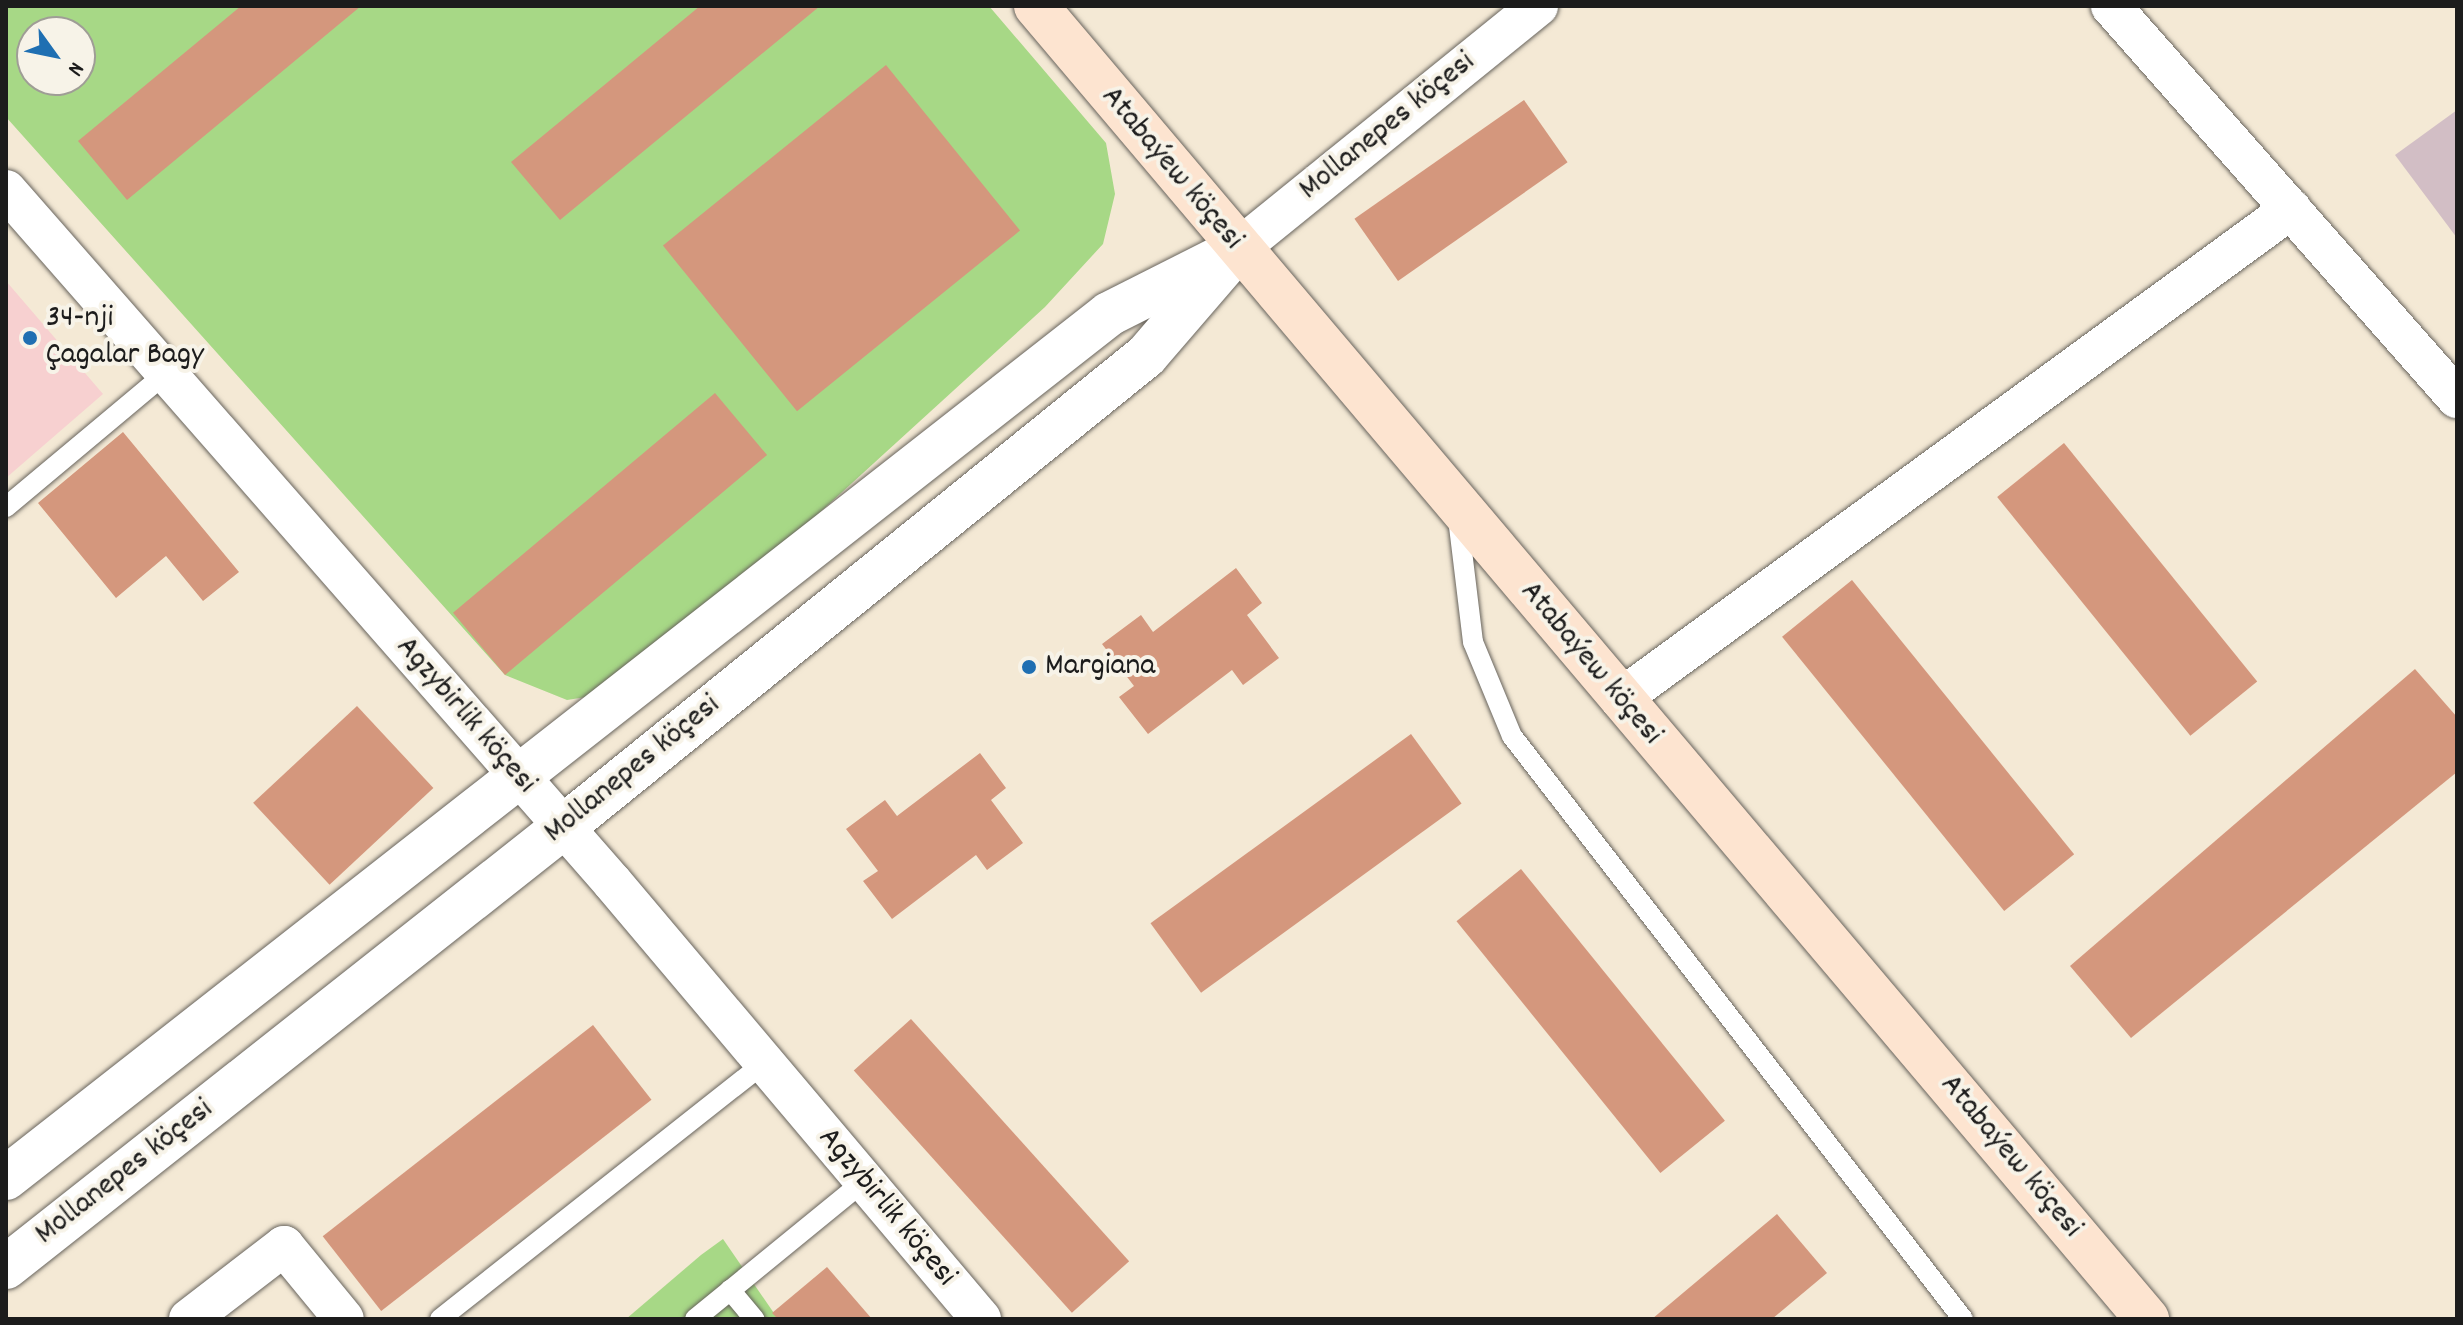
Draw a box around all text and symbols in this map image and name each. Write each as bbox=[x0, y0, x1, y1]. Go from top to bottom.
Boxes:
north arrow bbox=[16, 16, 96, 96]
street label: Mollanepes köçesi bbox=[1292, 44, 1484, 210]
text: N bbox=[59, 55, 91, 81]
street label: Atabaýew köçesi bbox=[1091, 79, 1251, 259]
place label: 34-nji Çagalar Bagy bbox=[46, 301, 204, 376]
marker: 34-nji Çagalar Bagy bbox=[21, 329, 39, 347]
street label: Atabaýew köçesi bbox=[1510, 574, 1670, 754]
street label: Agzybirlik köçesi bbox=[386, 630, 544, 802]
place label: Margiana bbox=[1045, 648, 1155, 686]
marker: Margiana bbox=[1020, 658, 1038, 676]
street label: Mollanepes köçesi bbox=[537, 687, 729, 853]
street label: Atabaýew köçesi bbox=[1930, 1067, 2090, 1247]
street label: Mollanepes köçesi bbox=[28, 1092, 222, 1254]
street label: Agzybirlik köçesi bbox=[808, 1121, 964, 1295]

